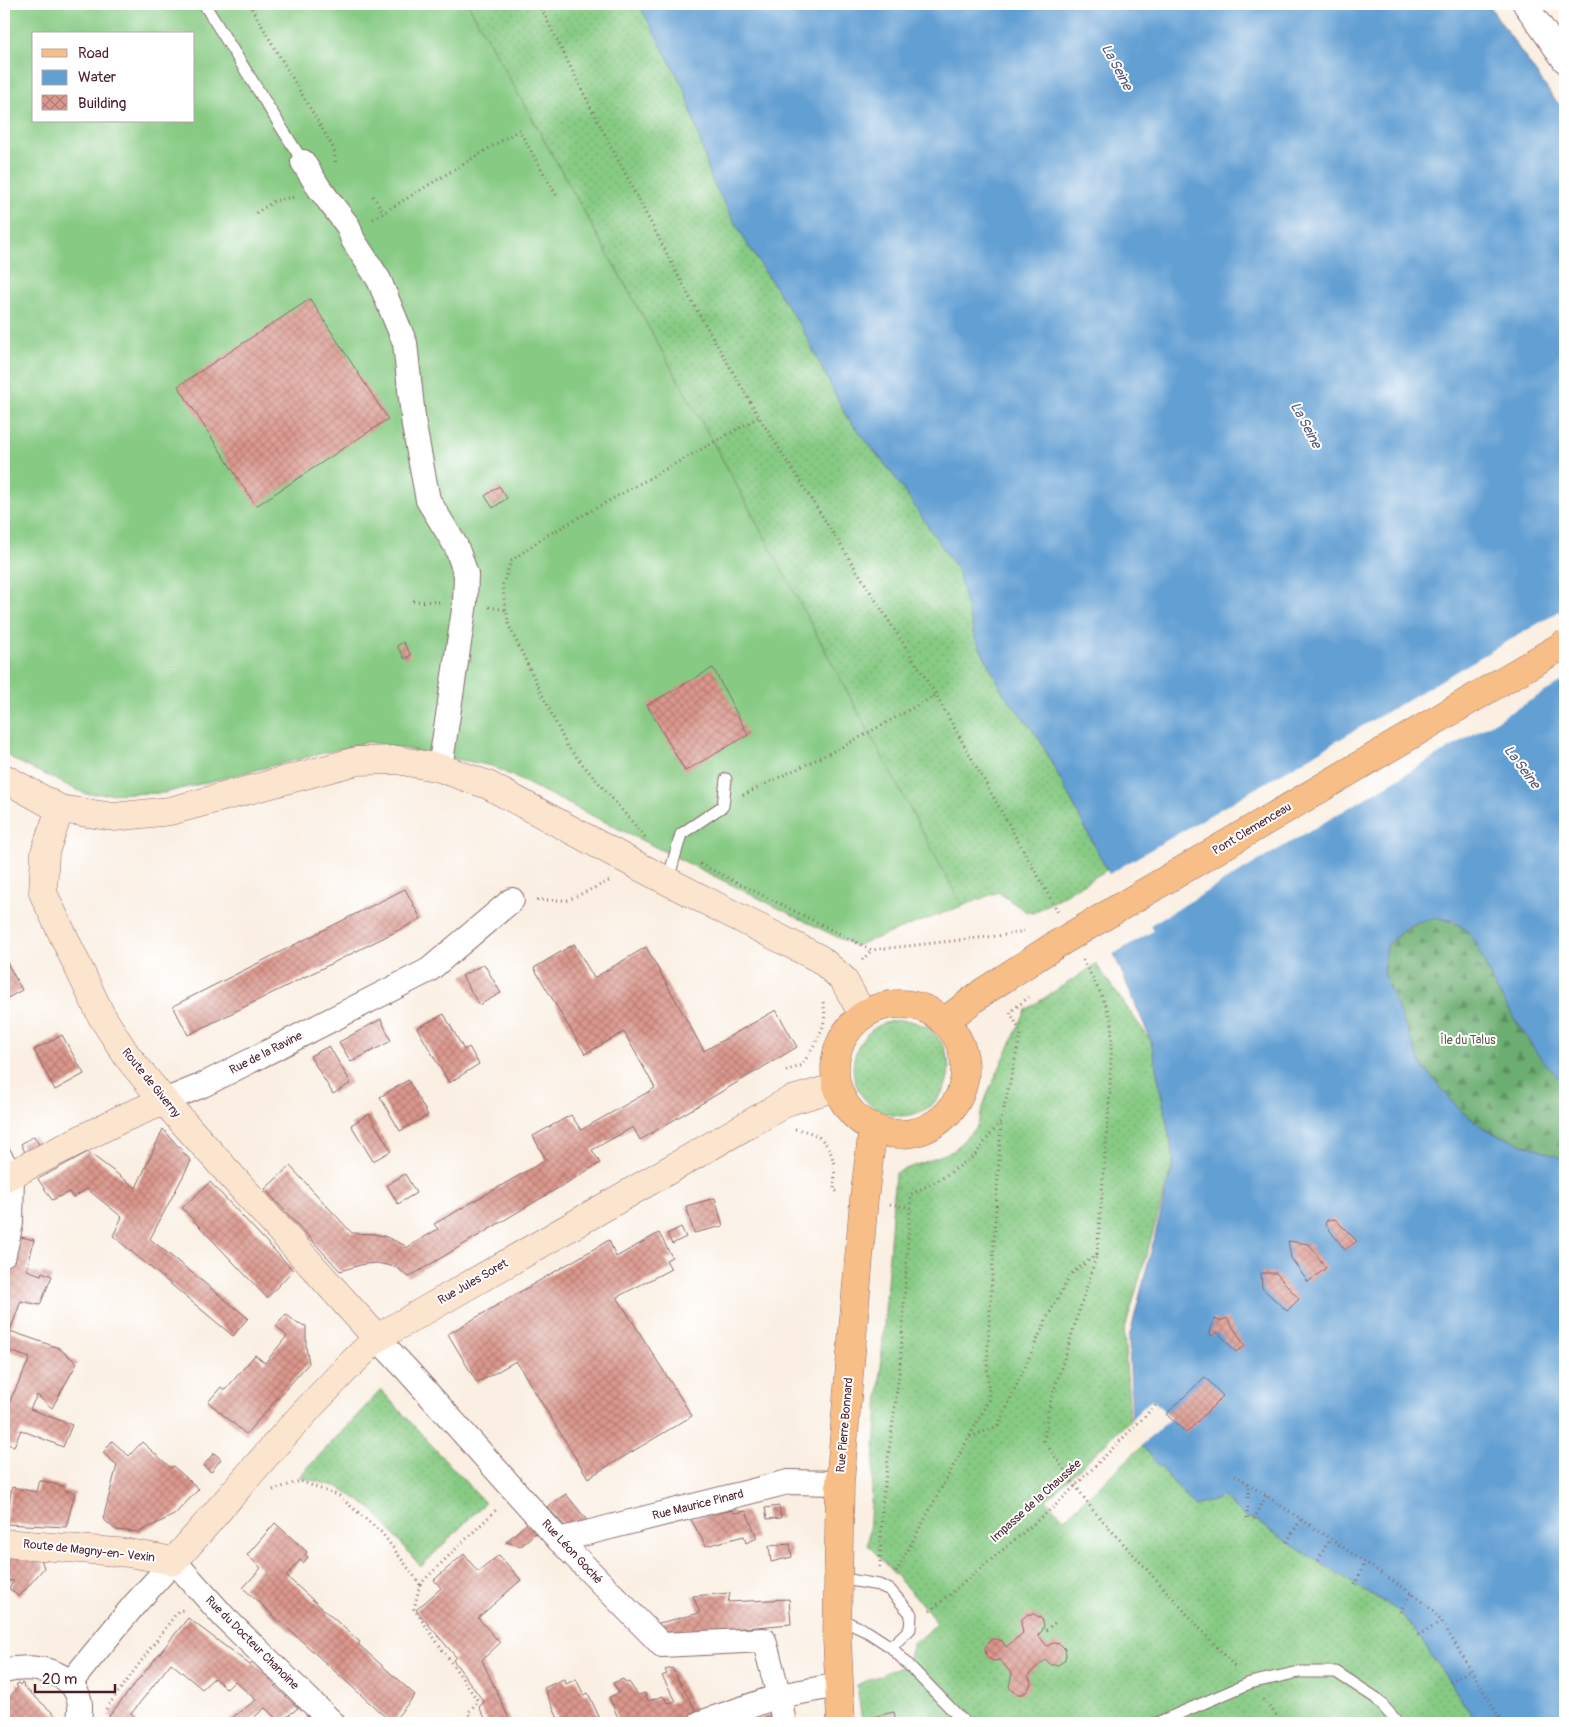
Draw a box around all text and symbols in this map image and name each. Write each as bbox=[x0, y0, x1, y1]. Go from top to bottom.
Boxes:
legend bbox=[32, 32, 195, 122]
water label: La Seine bbox=[1098, 41, 1137, 95]
text: Road bbox=[78, 44, 109, 63]
text: Water bbox=[78, 68, 117, 87]
text: Building bbox=[78, 94, 126, 113]
water label: La Seine bbox=[1287, 399, 1326, 453]
water label: La Seine bbox=[1500, 742, 1545, 794]
street label: Pont Clemenceau bbox=[1210, 799, 1294, 859]
street label: Rue de la Ravine bbox=[227, 1028, 305, 1078]
park label: Île du Talus bbox=[1440, 1032, 1496, 1048]
street label: Route de Giverny bbox=[118, 1045, 184, 1121]
street label: Rue Jules Soret bbox=[435, 1256, 511, 1308]
street label: Rue Pierre Bonnard bbox=[833, 1377, 857, 1473]
street label: Impasse de la Chaussée bbox=[987, 1456, 1085, 1546]
street label: Rue Maurice Pinard bbox=[651, 1486, 745, 1524]
street label: Rue Léon Goché bbox=[538, 1517, 606, 1587]
street label: Route de Magny-en- Vexin bbox=[22, 1537, 156, 1565]
street label: Rue du Docteur Chanoine bbox=[202, 1593, 302, 1693]
scale bar bbox=[35, 1662, 115, 1694]
text: 20 m bbox=[42, 1670, 77, 1689]

